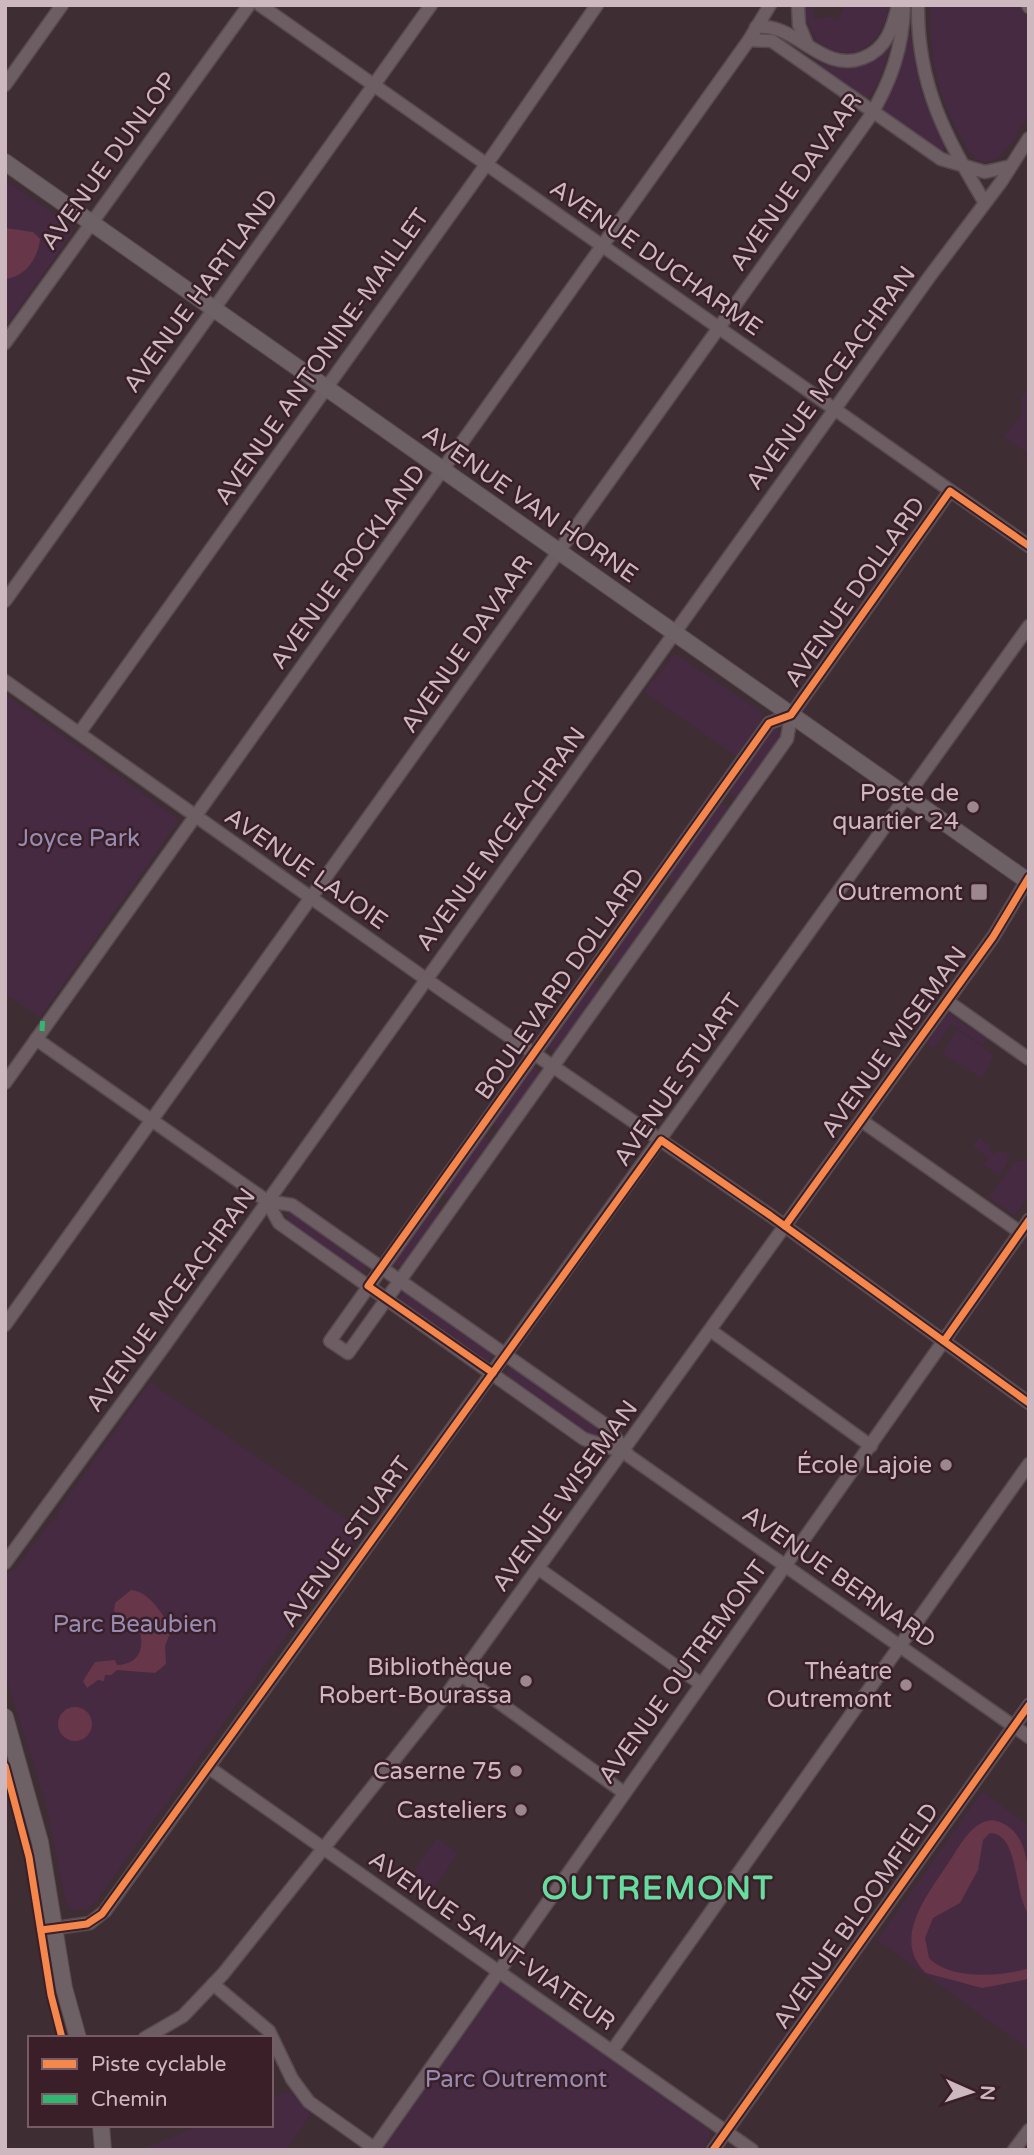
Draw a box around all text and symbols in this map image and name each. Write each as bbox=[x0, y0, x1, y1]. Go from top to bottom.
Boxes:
street label: AVENUE DUNLOP bbox=[35, 66, 183, 256]
street label: AVENUE DAVAAR bbox=[724, 88, 868, 276]
street label: AVENUE DUCHARME bbox=[544, 174, 768, 342]
street label: AVENUE HARTLAND bbox=[118, 184, 284, 398]
street label: AVENUE ANTONINE-MAILLET bbox=[208, 203, 436, 511]
street label: AVENUE MCEACHRAN bbox=[740, 260, 922, 496]
street label: AVENUE VAN HORNE bbox=[417, 419, 643, 589]
street label: AVENUE ROCKLAND bbox=[264, 459, 432, 675]
street label: AVENUE DOLLARD bbox=[778, 491, 932, 693]
street label: AVENUE DAVAAR bbox=[395, 550, 539, 738]
street label: AVENUE MCEACHRAN bbox=[410, 721, 592, 957]
place label: Poste de quartier 24 bbox=[832, 779, 959, 836]
marker: Poste de quartier 24 bbox=[965, 799, 981, 815]
street label: AVENUE LAJOIE bbox=[219, 802, 393, 936]
park label: Joyce Park bbox=[18, 824, 140, 853]
street label: BOULEVARD DOLLARD bbox=[469, 863, 651, 1105]
place label: Outremont bbox=[837, 878, 963, 907]
marker: Outremont bbox=[969, 882, 989, 902]
street label: AVENUE WISEMAN bbox=[815, 941, 973, 1143]
street label: AVENUE STUART bbox=[608, 988, 749, 1172]
street label: AVENUE MCEACHRAN bbox=[80, 1182, 262, 1418]
street label: AVENUE WISEMAN bbox=[486, 1395, 644, 1597]
place label: École Lajoie bbox=[796, 1450, 932, 1480]
street label: AVENUE STUART bbox=[274, 1451, 418, 1633]
marker: École Lajoie bbox=[938, 1457, 954, 1473]
street label: AVENUE BERNARD bbox=[737, 1499, 941, 1655]
street label: AVENUE OUTREMONT bbox=[592, 1554, 774, 1789]
park label: Parc Beaubien bbox=[53, 1610, 217, 1639]
place label: Bibliothèque Robert-Bourassa bbox=[319, 1653, 512, 1710]
place label: Théatre Outremont bbox=[766, 1657, 892, 1714]
marker: Bibliothèque Robert-Bourassa bbox=[518, 1673, 534, 1689]
marker: Théatre Outremont bbox=[898, 1677, 914, 1693]
place label: Caserne 75 bbox=[373, 1757, 502, 1786]
marker: Caserne 75 bbox=[508, 1763, 524, 1779]
place label: Casteliers bbox=[397, 1796, 507, 1825]
street label: AVENUE BLOOMFIELD bbox=[767, 1797, 945, 2035]
marker: Casteliers bbox=[513, 1802, 529, 1818]
street label: AVENUE SAINT-VIATEUR bbox=[363, 1845, 621, 2037]
district label: OUTREMONT bbox=[541, 1870, 775, 1908]
legend bbox=[28, 2036, 273, 2127]
text: Piste cyclable bbox=[91, 2052, 226, 2077]
north arrow bbox=[936, 2057, 1006, 2127]
park label: Parc Outremont bbox=[425, 2065, 607, 2094]
text: N bbox=[976, 2085, 998, 2101]
text: Chemin bbox=[91, 2087, 168, 2112]

